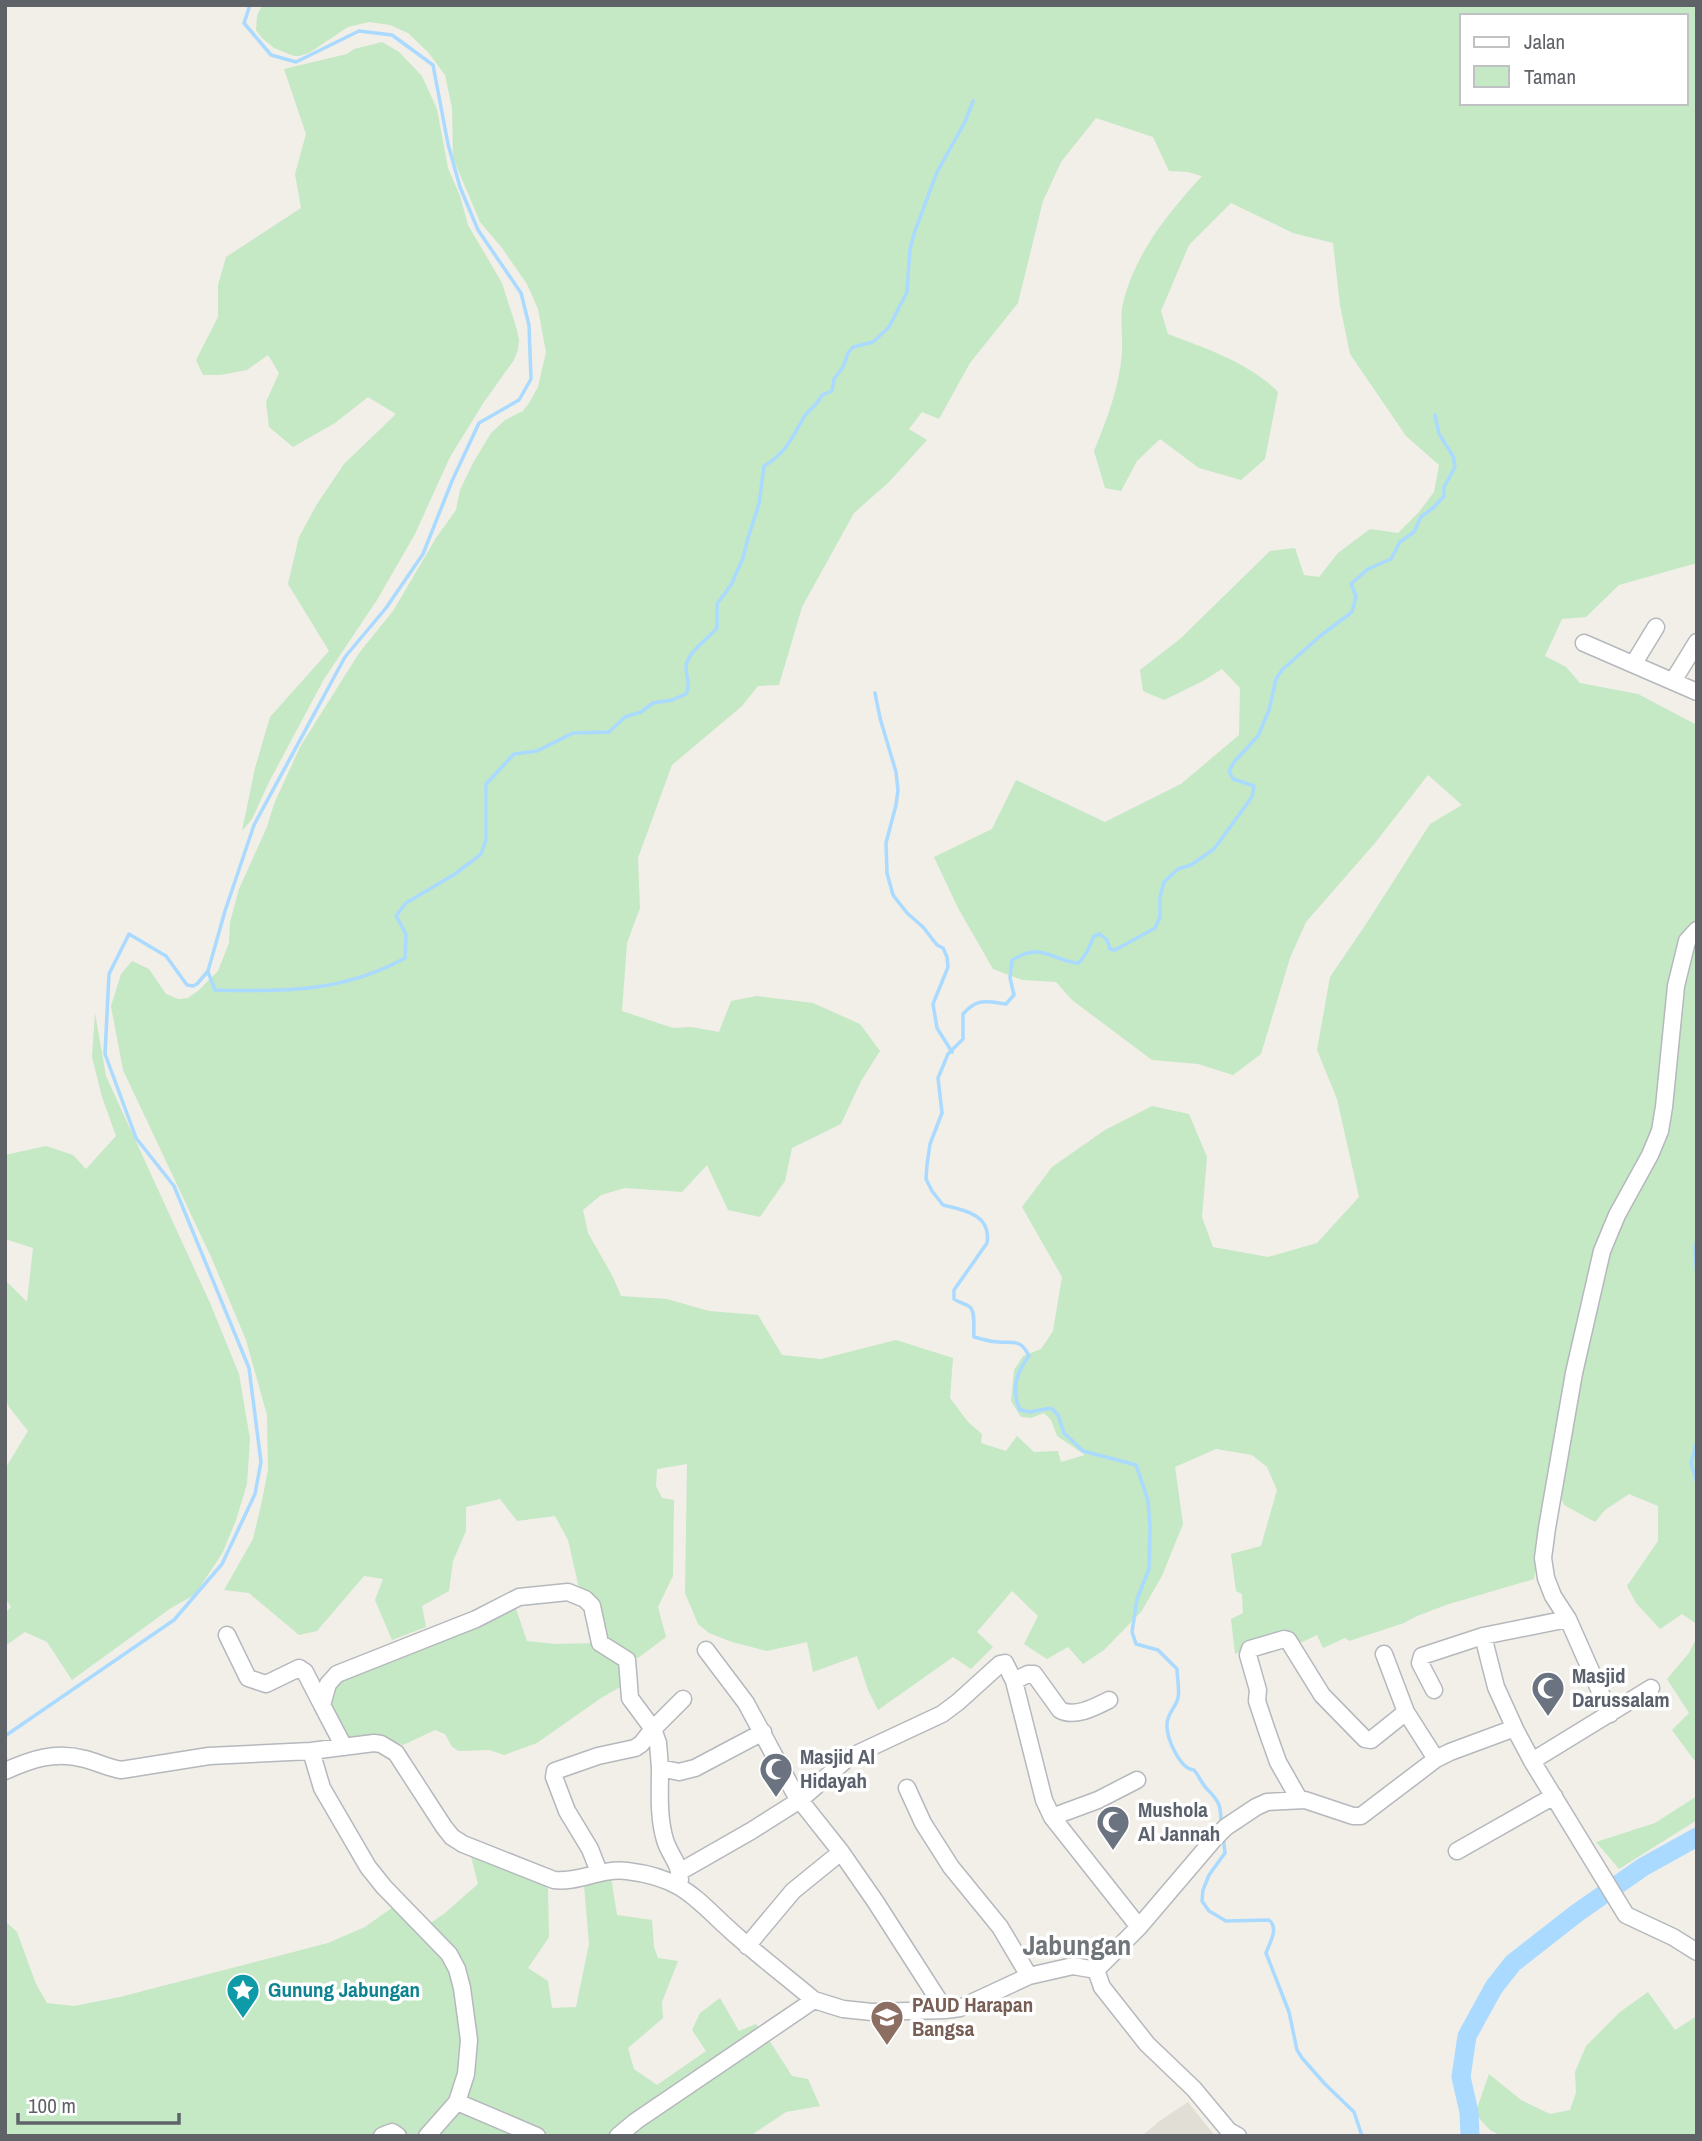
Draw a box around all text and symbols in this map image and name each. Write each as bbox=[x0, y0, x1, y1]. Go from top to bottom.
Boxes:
legend bbox=[1460, 14, 1688, 105]
text: Jalan bbox=[1524, 27, 1565, 56]
text: Taman bbox=[1524, 62, 1576, 91]
place label: Masjid Darussalam bbox=[1572, 1661, 1670, 1714]
mosque icon: Masjid Darussalam bbox=[1529, 1669, 1567, 1718]
place label: Masjid Al Hidayah bbox=[800, 1742, 875, 1795]
mosque icon: Masjid Al Hidayah bbox=[757, 1750, 795, 1799]
place label: Mushola Al Jannah bbox=[1138, 1795, 1220, 1848]
mosque icon: Mushola Al Jannah bbox=[1094, 1803, 1132, 1852]
district label: Jabungan bbox=[1023, 1926, 1131, 1964]
place icon: Gunung Jabungan bbox=[224, 1971, 262, 2020]
place label: Gunung Jabungan bbox=[268, 1975, 420, 2004]
place label: PAUD Harapan Bangsa bbox=[912, 1990, 1033, 2043]
school or university icon: PAUD Harapan Bangsa bbox=[868, 1998, 906, 2047]
scale bar bbox=[18, 2082, 178, 2126]
text: 100 m bbox=[28, 2091, 76, 2120]

